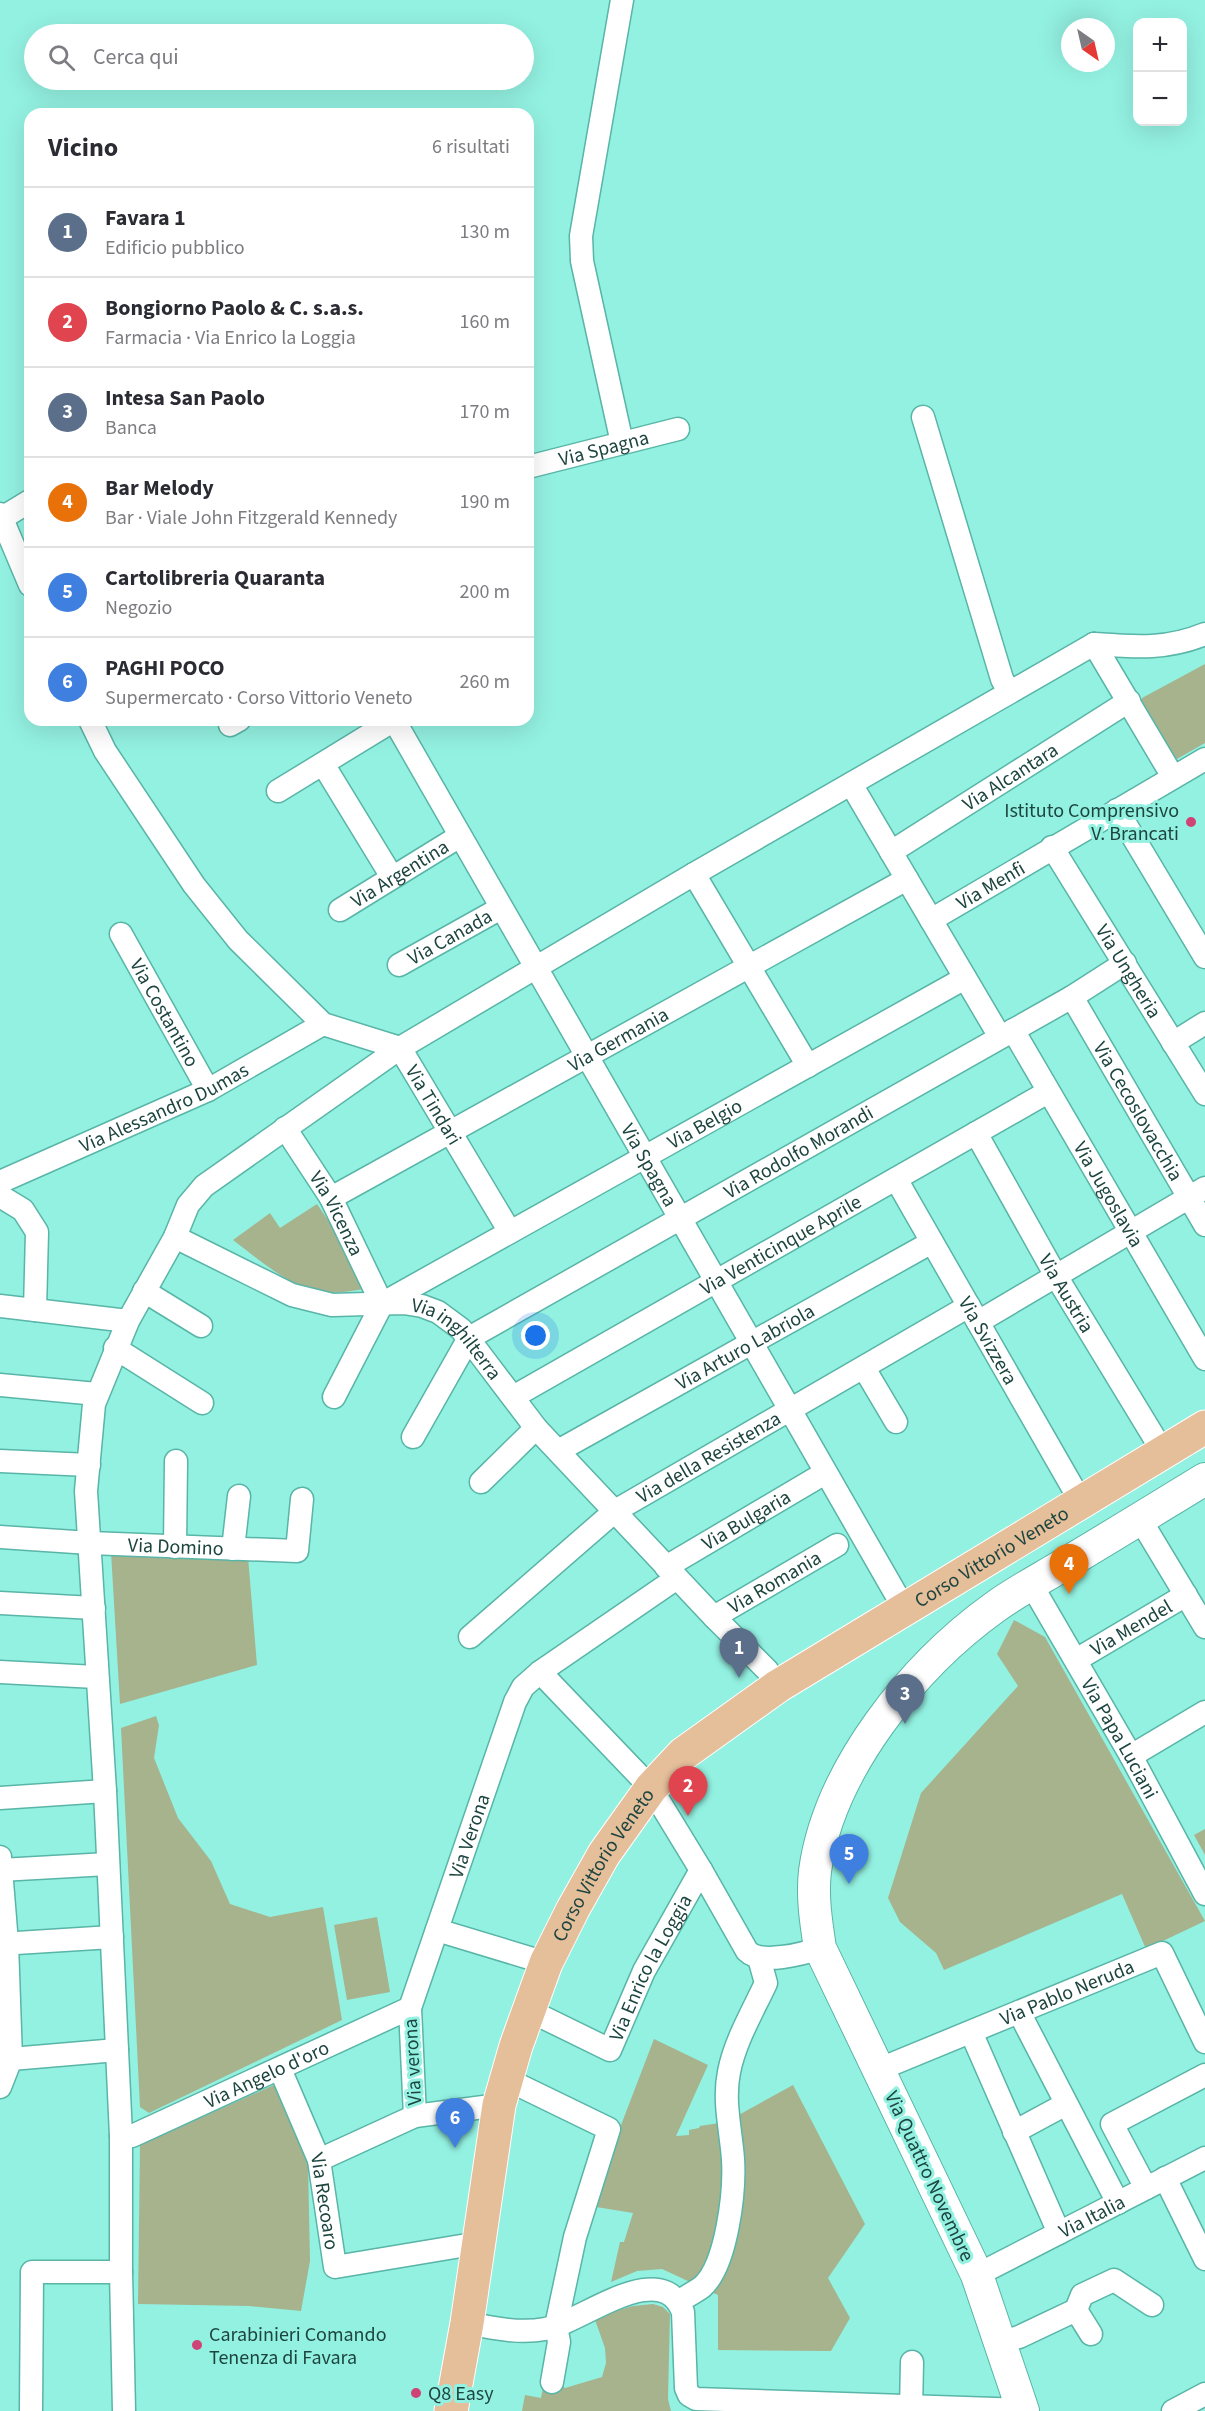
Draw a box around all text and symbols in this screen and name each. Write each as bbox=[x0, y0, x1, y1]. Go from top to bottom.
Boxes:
north arrow bbox=[1061, 18, 1115, 72]
map controls bbox=[1133, 18, 1187, 126]
button: + bbox=[1133, 18, 1187, 72]
search box bbox=[24, 24, 534, 90]
icon: search bbox=[45, 41, 78, 74]
text: Cerca qui bbox=[93, 41, 179, 73]
button: − bbox=[1133, 72, 1187, 126]
text: Vicino bbox=[48, 129, 118, 166]
text: 6 risultati bbox=[432, 133, 510, 161]
text: Favara 1 bbox=[105, 202, 186, 234]
text: 1 bbox=[62, 218, 73, 246]
text: 130 m bbox=[460, 218, 510, 246]
text: Edificio pubblico bbox=[105, 234, 245, 262]
text: Bongiorno Paolo & C. s.a.s. bbox=[105, 292, 364, 324]
text: 2 bbox=[62, 308, 73, 336]
text: 160 m bbox=[460, 308, 510, 336]
text: Farmacia · Via Enrico la Loggia bbox=[105, 324, 356, 352]
text: Intesa San Paolo bbox=[105, 382, 265, 414]
text: 3 bbox=[62, 398, 73, 426]
text: 170 m bbox=[460, 398, 510, 426]
text: Banca bbox=[105, 414, 157, 442]
street label: Via Spagna bbox=[556, 424, 652, 474]
text: Bar Melody bbox=[105, 472, 214, 504]
text: 4 bbox=[62, 488, 73, 516]
text: 190 m bbox=[460, 488, 510, 516]
text: Bar · Viale John Fitzgerald Kennedy bbox=[105, 504, 397, 532]
text: Cartolibreria Quaranta bbox=[105, 562, 325, 594]
text: 5 bbox=[62, 578, 73, 606]
text: 200 m bbox=[460, 578, 510, 606]
text: Negozio bbox=[105, 594, 172, 622]
text: PAGHI POCO bbox=[105, 652, 225, 684]
text: 6 bbox=[62, 668, 73, 696]
text: 260 m bbox=[460, 668, 510, 696]
text: Supermercato · Corso Vittorio Veneto bbox=[105, 684, 413, 712]
street label: Via Alcantara bbox=[957, 736, 1064, 818]
place label: Istituto Comprensivo V. Brancati bbox=[1004, 797, 1179, 848]
marker: Istituto Comprensivo V. Brancati bbox=[1184, 815, 1198, 829]
street label: Via Argentina bbox=[346, 833, 454, 915]
street label: Via Menfi bbox=[951, 855, 1031, 917]
street label: Via Canada bbox=[403, 903, 498, 973]
street label: Via Ungheria bbox=[1088, 919, 1168, 1024]
street label: Via Costantino bbox=[122, 954, 206, 1072]
street label: Via Germania bbox=[563, 1001, 674, 1079]
street label: Via Cecoslovacchia bbox=[1086, 1037, 1189, 1186]
street label: Via Alessandro Dumas bbox=[75, 1057, 254, 1160]
street label: Via Tindari bbox=[398, 1060, 468, 1151]
street label: Via Belgio bbox=[662, 1092, 748, 1157]
street label: Via Rodolfo Morandi bbox=[719, 1099, 879, 1206]
street label: Via Spagna bbox=[614, 1118, 684, 1212]
street label: Via Jugoslavia bbox=[1066, 1136, 1150, 1253]
street label: Via Vicenza bbox=[302, 1166, 370, 1261]
street label: Via Venticinque Aprile bbox=[695, 1188, 867, 1302]
street label: Via Austria bbox=[1031, 1249, 1100, 1338]
street label: Via inghilterra bbox=[410, 1292, 508, 1386]
street label: Via Svizzera bbox=[951, 1292, 1024, 1390]
street label: Via Arturo Labriola bbox=[671, 1297, 820, 1398]
your location bbox=[521, 1321, 550, 1350]
street label: Via della Resistenza bbox=[632, 1405, 786, 1511]
street label: Via Bulgaria bbox=[697, 1483, 796, 1558]
street label: Corso Vittorio Veneto bbox=[909, 1500, 1074, 1615]
street label: Via Domino bbox=[127, 1531, 224, 1563]
street label: Via Romania bbox=[723, 1544, 827, 1621]
pin: 4 bbox=[1050, 1544, 1088, 1594]
street label: Via Mendel bbox=[1085, 1593, 1178, 1663]
pin: 1 bbox=[720, 1628, 758, 1678]
street label: Via Papa Luciani bbox=[1074, 1673, 1165, 1804]
pin: 3 bbox=[886, 1674, 924, 1724]
pin: 2 bbox=[668, 1766, 708, 1816]
street label: Corso Vittorio Veneto bbox=[546, 1783, 662, 1947]
street label: Via Verona bbox=[442, 1790, 497, 1882]
pin: 5 bbox=[830, 1834, 868, 1884]
street label: Via Enrico la Loggia bbox=[603, 1889, 699, 2046]
street label: Via Pablo Neruda bbox=[996, 1953, 1139, 2033]
street label: Via verona bbox=[397, 2018, 429, 2106]
street label: Via Angelo d'oro bbox=[200, 2034, 334, 2116]
street label: Via Quattro Novembre bbox=[877, 2087, 981, 2266]
pin: 6 bbox=[436, 2098, 474, 2148]
street label: Via Recoaro bbox=[303, 2149, 345, 2252]
street label: Via Italia bbox=[1054, 2188, 1130, 2246]
place label: Carabinieri Comando Tenenza di Favara bbox=[209, 2321, 386, 2372]
marker: Carabinieri Comando Tenenza di Favara bbox=[190, 2338, 204, 2352]
place label: Q8 Easy bbox=[428, 2380, 494, 2408]
marker: Q8 Easy bbox=[409, 2386, 423, 2400]

